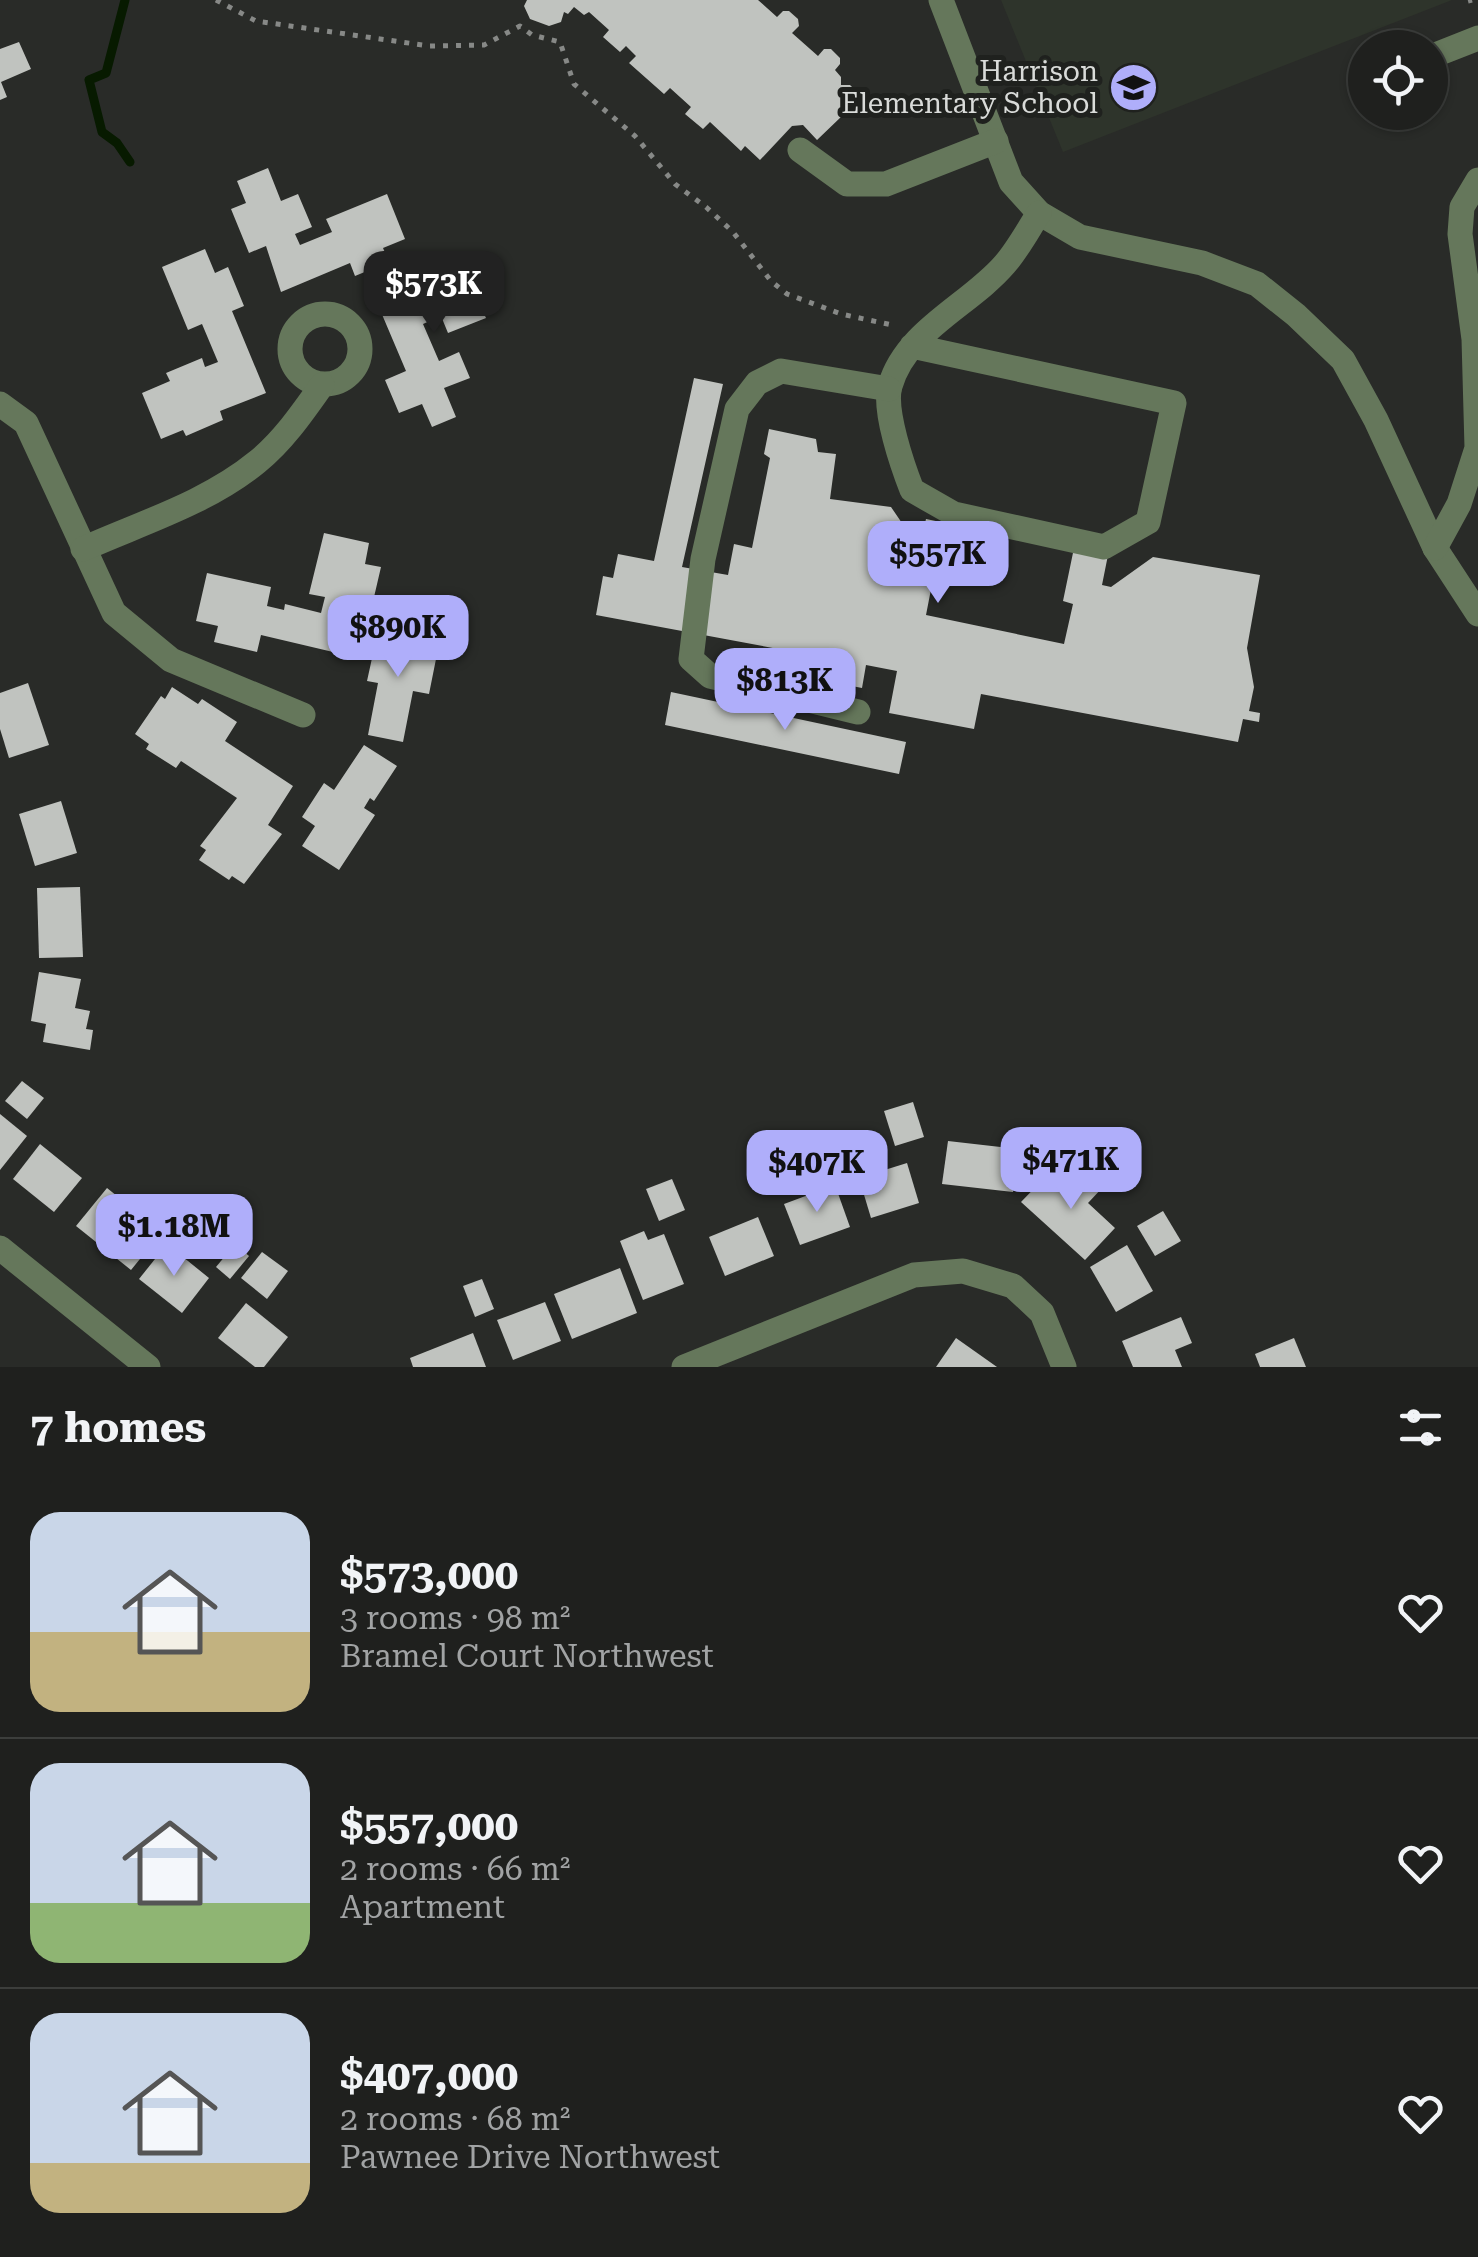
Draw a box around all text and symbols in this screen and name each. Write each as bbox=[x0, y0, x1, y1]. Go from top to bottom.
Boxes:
map controls bbox=[1348, 30, 1448, 130]
button: locate bbox=[1348, 30, 1448, 130]
place label: Harrison Elementary School bbox=[841, 55, 1098, 120]
school or university icon: Harrison Elementary School bbox=[1107, 61, 1159, 113]
pin: $573K bbox=[364, 251, 504, 336]
text: $573K bbox=[386, 264, 482, 302]
pin: $557K bbox=[868, 521, 1008, 606]
text: $557K bbox=[890, 534, 986, 572]
pin: $890K bbox=[328, 595, 468, 680]
text: $890K bbox=[350, 608, 446, 646]
pin: $813K bbox=[715, 648, 855, 733]
text: $813K bbox=[737, 661, 833, 699]
pin: $471K bbox=[1001, 1127, 1141, 1212]
pin: $407K bbox=[747, 1130, 887, 1215]
text: $471K bbox=[1023, 1140, 1119, 1178]
text: $407K bbox=[769, 1143, 865, 1181]
pin: $1.18M bbox=[93, 1194, 255, 1279]
text: $1.18M bbox=[118, 1207, 230, 1245]
icon: filters bbox=[1393, 1400, 1448, 1455]
text: 7 homes bbox=[30, 1403, 206, 1452]
text: $573,000 bbox=[340, 1550, 518, 1599]
icon: home bbox=[110, 1552, 230, 1672]
icon: heart bbox=[1393, 1585, 1448, 1640]
text: 3 rooms · 98 m² bbox=[340, 1599, 570, 1637]
text: Bramel Court Northwest bbox=[340, 1637, 714, 1675]
text: $557,000 bbox=[340, 1801, 518, 1850]
icon: home bbox=[110, 1803, 230, 1923]
icon: heart bbox=[1393, 1836, 1448, 1891]
text: 2 rooms · 66 m² bbox=[340, 1850, 570, 1888]
text: Apartment bbox=[340, 1888, 505, 1926]
text: $407,000 bbox=[340, 2051, 518, 2100]
icon: home bbox=[110, 2053, 230, 2173]
icon: heart bbox=[1393, 2086, 1448, 2141]
text: 2 rooms · 68 m² bbox=[340, 2100, 570, 2138]
text: Pawnee Drive Northwest bbox=[340, 2138, 720, 2176]

